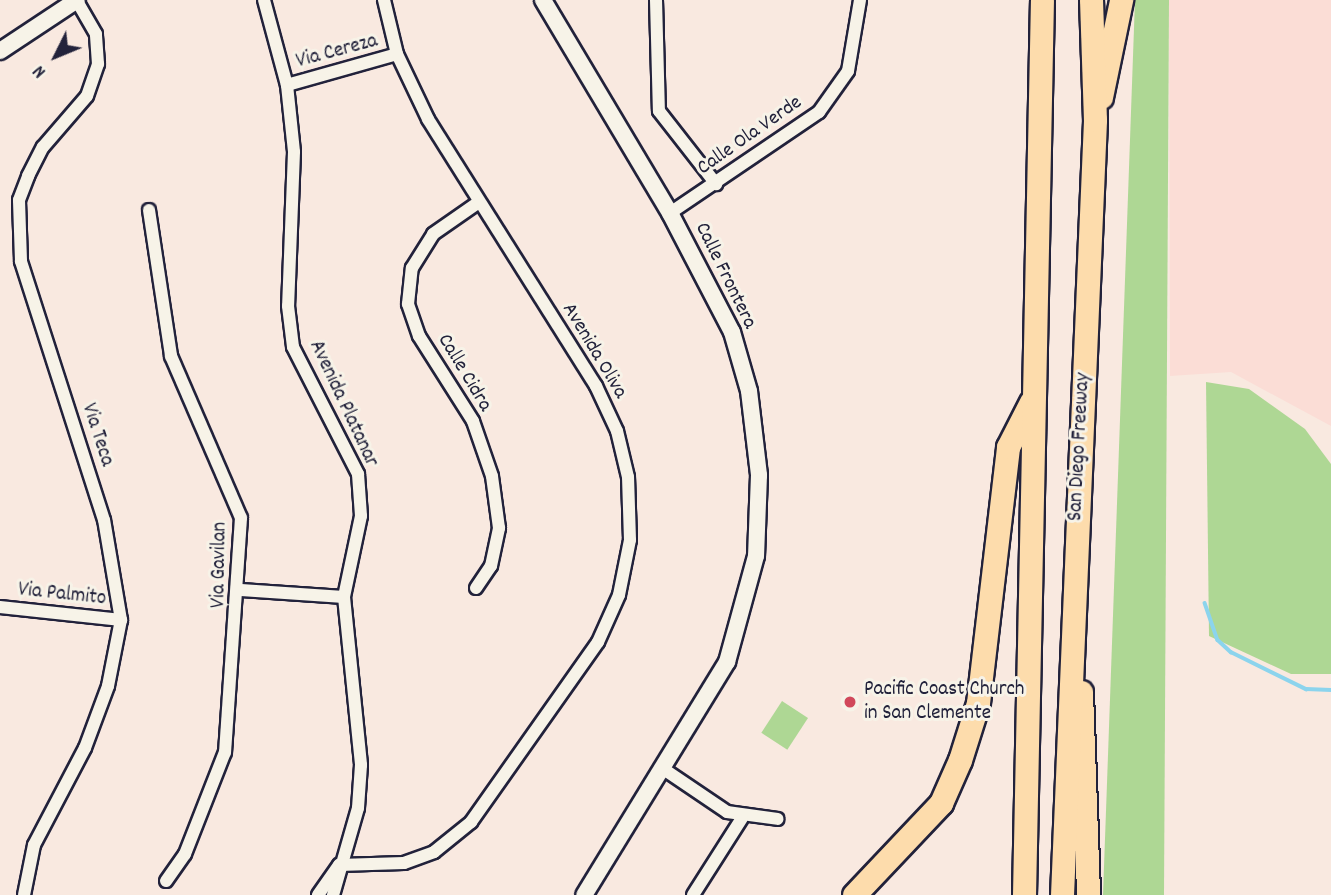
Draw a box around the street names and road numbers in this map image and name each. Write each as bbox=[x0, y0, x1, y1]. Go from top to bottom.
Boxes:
street label: Via Cereza bbox=[294, 29, 380, 75]
street label: Calle Ola Verde bbox=[693, 91, 807, 181]
street label: Calle Frontera bbox=[688, 219, 762, 333]
street label: Avenida Oliva bbox=[556, 299, 632, 403]
street label: Calle Cidra bbox=[431, 330, 497, 416]
street label: Avenida Platanar bbox=[303, 337, 383, 471]
street label: San Diego Freeway bbox=[1064, 372, 1096, 522]
street label: Via Teca bbox=[75, 400, 119, 470]
street label: Via Gavilan bbox=[207, 522, 233, 608]
street label: Via Palmito bbox=[17, 578, 107, 612]

